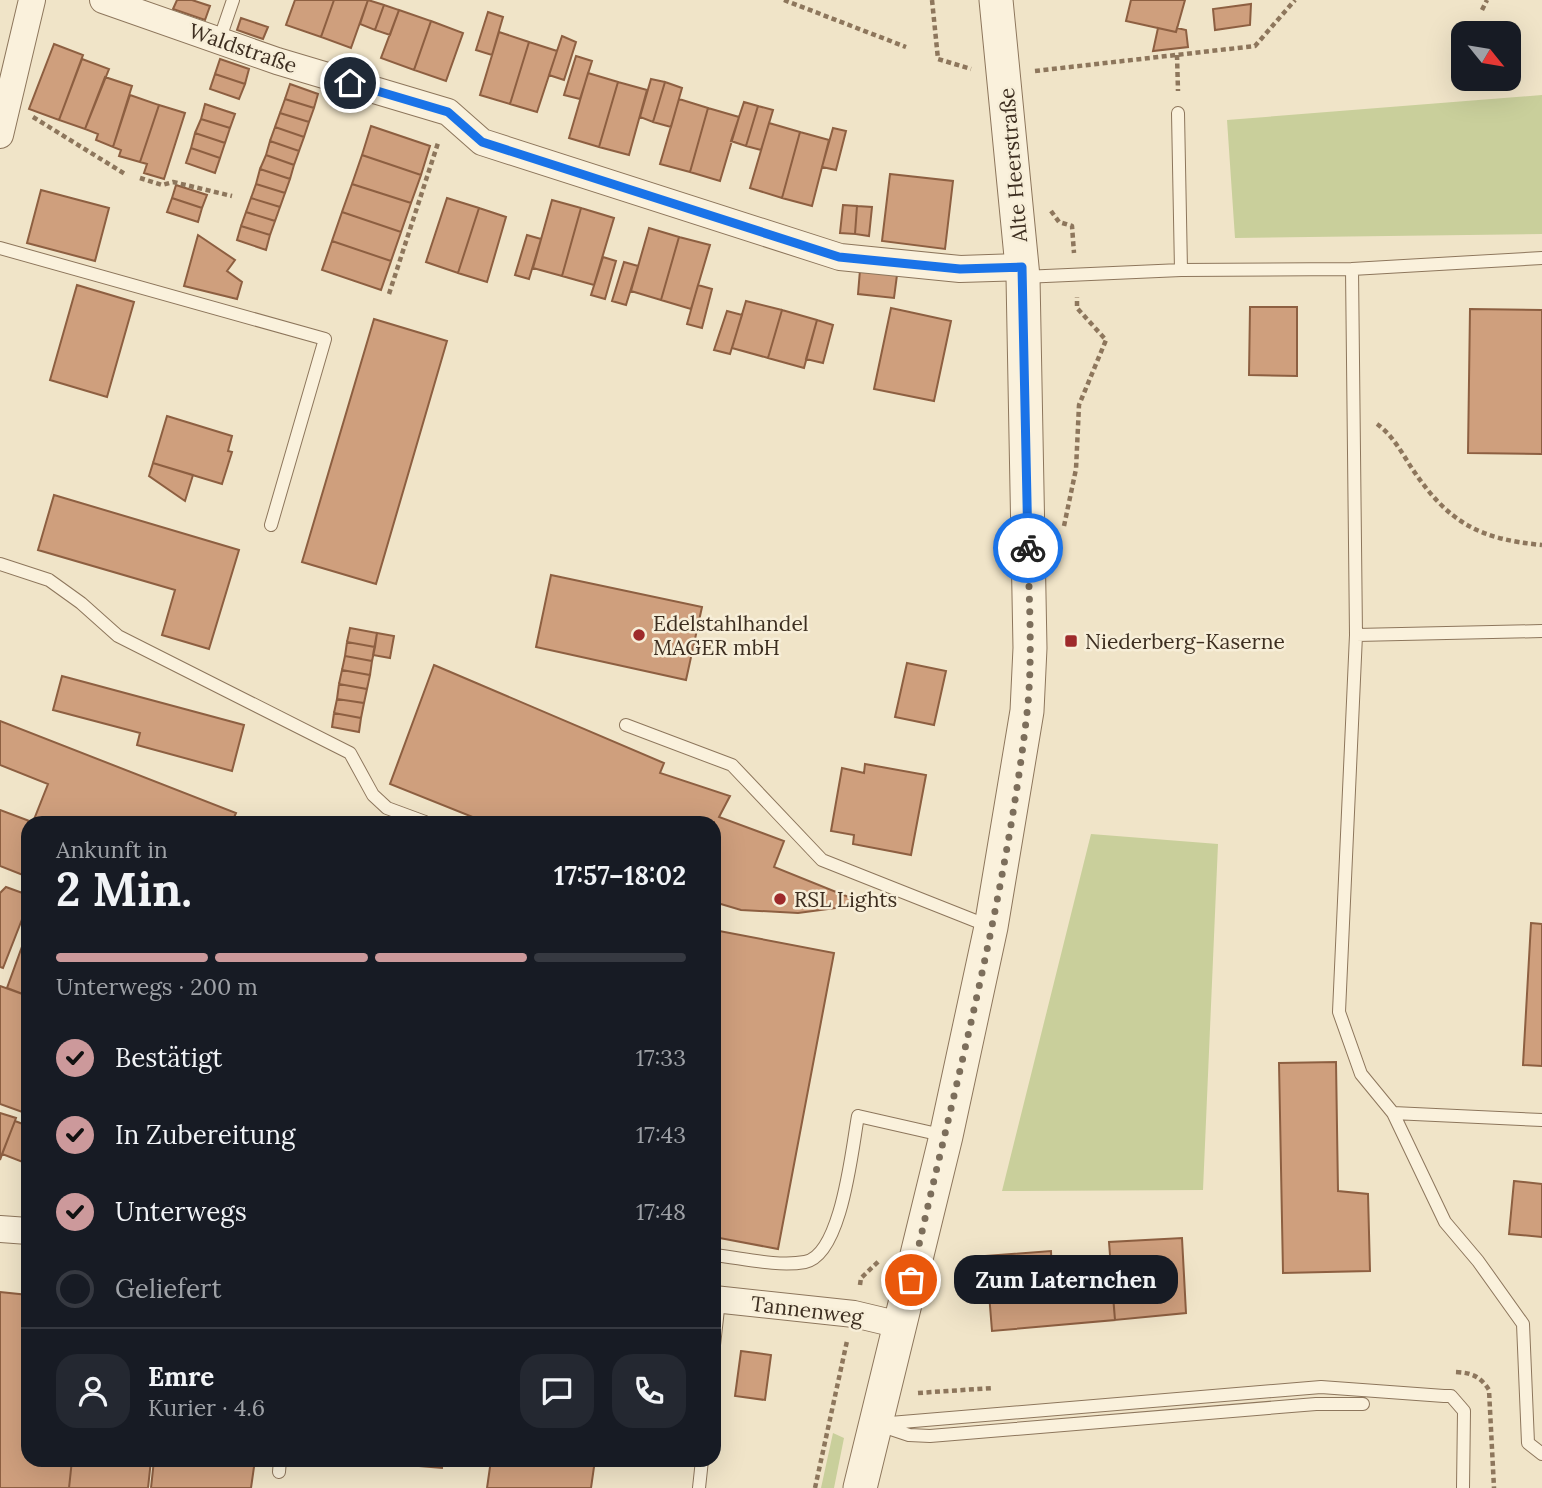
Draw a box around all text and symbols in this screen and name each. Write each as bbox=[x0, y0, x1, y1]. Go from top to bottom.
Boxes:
street label: Waldstraße bbox=[185, 17, 301, 79]
north arrow bbox=[1451, 21, 1521, 91]
map controls bbox=[1451, 21, 1521, 91]
pin bbox=[320, 53, 380, 113]
icon: home bbox=[331, 64, 369, 102]
street label: Alte Heerstraße bbox=[993, 87, 1033, 244]
courier bbox=[993, 513, 1063, 583]
icon: bike bbox=[1009, 529, 1047, 567]
place label: Edelstahlhandel MAGER mbH bbox=[653, 610, 809, 661]
marker: Edelstahlhandel MAGER mbH bbox=[631, 627, 647, 643]
place label: Niederberg-Kaserne bbox=[1085, 628, 1285, 655]
marker: Niederberg-Kaserne bbox=[1063, 633, 1079, 649]
text: Ankunft in bbox=[56, 835, 168, 864]
text: 17:57–18:02 bbox=[554, 859, 686, 892]
text: 2 Min. bbox=[56, 860, 192, 919]
place label: RSL Lights bbox=[794, 886, 897, 913]
marker: RSL Lights bbox=[772, 891, 788, 907]
text: Unterwegs · 200 m bbox=[56, 972, 258, 1001]
icon: check bbox=[56, 1039, 94, 1077]
text: Bestätigt bbox=[115, 1041, 222, 1074]
text: 17:33 bbox=[636, 1043, 686, 1072]
icon: check bbox=[56, 1116, 94, 1154]
text: In Zubereitung bbox=[115, 1118, 295, 1151]
text: 17:43 bbox=[636, 1120, 686, 1149]
icon: check bbox=[56, 1193, 94, 1231]
text: Unterwegs bbox=[115, 1195, 247, 1228]
text: 17:48 bbox=[636, 1197, 686, 1226]
pin bbox=[881, 1250, 941, 1310]
callout: Zum Laternchen bbox=[953, 1256, 1177, 1304]
icon: bag bbox=[892, 1261, 930, 1299]
text: Zum Laternchen bbox=[975, 1265, 1157, 1294]
text: Geliefert bbox=[115, 1272, 222, 1305]
street label: Tannenweg bbox=[749, 1290, 865, 1330]
button: person bbox=[56, 1354, 130, 1428]
button: chat bbox=[520, 1354, 594, 1428]
button: phone bbox=[612, 1354, 686, 1428]
text: Emre bbox=[148, 1360, 214, 1393]
text: Kurier · 4.6 bbox=[148, 1393, 265, 1422]

